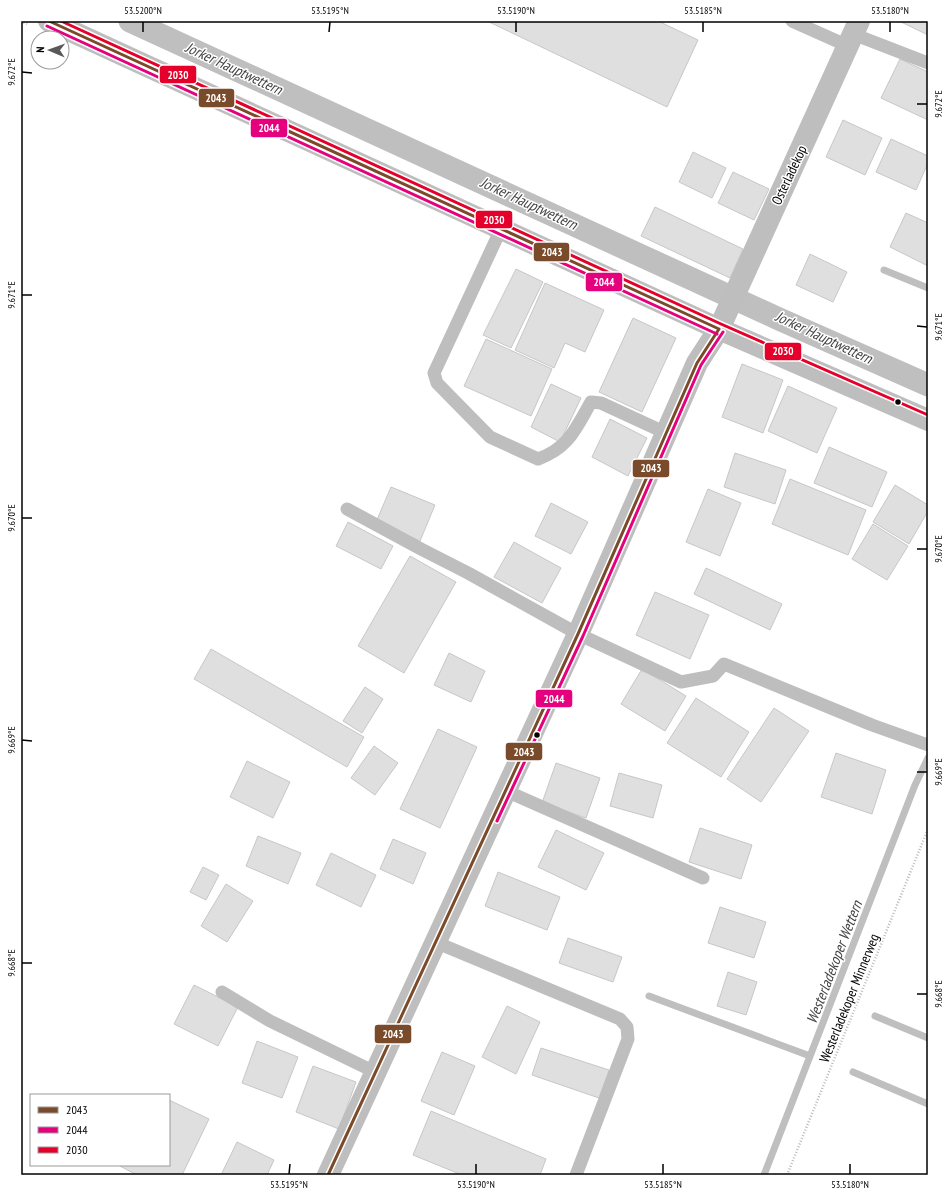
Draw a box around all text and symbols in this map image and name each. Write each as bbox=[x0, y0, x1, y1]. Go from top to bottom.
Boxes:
text: 53.5200°N bbox=[124, 4, 162, 17]
text: 53.5195°N bbox=[311, 4, 349, 17]
text: 53.5190°N bbox=[497, 4, 535, 17]
text: 53.5185°N bbox=[684, 4, 722, 17]
text: 53.5180°N bbox=[871, 4, 909, 17]
north arrow bbox=[30, 30, 70, 70]
water label: Jorker Hauptwettern bbox=[182, 37, 287, 99]
text: N bbox=[33, 46, 47, 53]
text: 9.672°E bbox=[5, 58, 18, 86]
line badge: 2030 bbox=[159, 65, 197, 84]
text: 2030 bbox=[167, 68, 189, 82]
line badge: 2043 bbox=[198, 88, 235, 108]
text: 9.672°E bbox=[932, 90, 945, 118]
text: 2043 bbox=[205, 91, 227, 105]
line badge: 2044 bbox=[250, 118, 288, 138]
text: 2044 bbox=[258, 121, 280, 135]
street label: Osterladekop bbox=[767, 142, 811, 208]
water label: Jorker Hauptwettern bbox=[477, 172, 582, 234]
line badge: 2030 bbox=[475, 210, 513, 229]
text: 2030 bbox=[483, 213, 505, 227]
line badge: 2043 bbox=[533, 242, 570, 262]
text: 2043 bbox=[541, 245, 563, 259]
line badge: 2044 bbox=[585, 272, 623, 292]
text: 2044 bbox=[593, 275, 615, 289]
text: 9.671°E bbox=[5, 281, 18, 309]
water label: Jorker Hauptwettern bbox=[772, 306, 877, 368]
text: 9.671°E bbox=[932, 313, 945, 341]
line badge: 2030 bbox=[764, 342, 802, 361]
text: 2030 bbox=[772, 344, 794, 358]
unlabelled marker bbox=[893, 397, 903, 407]
line badge: 2043 bbox=[632, 459, 670, 478]
text: 2043 bbox=[640, 461, 662, 475]
text: 9.670°E bbox=[5, 504, 18, 532]
text: 9.670°E bbox=[932, 535, 945, 563]
line badge: 2044 bbox=[535, 689, 573, 708]
text: 2044 bbox=[543, 692, 565, 706]
text: 9.669°E bbox=[5, 726, 18, 754]
unlabelled marker bbox=[532, 730, 542, 740]
line badge: 2043 bbox=[505, 742, 543, 761]
text: 2043 bbox=[513, 745, 535, 759]
text: 9.669°E bbox=[932, 758, 945, 786]
water label: Westerladekoper Wettern bbox=[802, 897, 867, 1026]
street label: Westerladekoper Minnerweg bbox=[815, 931, 883, 1065]
text: 9.668°E bbox=[5, 949, 18, 977]
text: 9.668°E bbox=[932, 980, 945, 1008]
line badge: 2043 bbox=[374, 1024, 412, 1044]
text: 2043 bbox=[382, 1027, 404, 1041]
legend bbox=[30, 1094, 170, 1166]
text: 2043 bbox=[66, 1102, 88, 1117]
text: 2044 bbox=[66, 1122, 88, 1137]
text: 2030 bbox=[66, 1142, 88, 1157]
text: 53.5195°N bbox=[270, 1178, 308, 1191]
text: 53.5190°N bbox=[457, 1178, 495, 1191]
text: 53.5185°N bbox=[644, 1178, 682, 1191]
text: 53.5180°N bbox=[831, 1178, 869, 1191]

